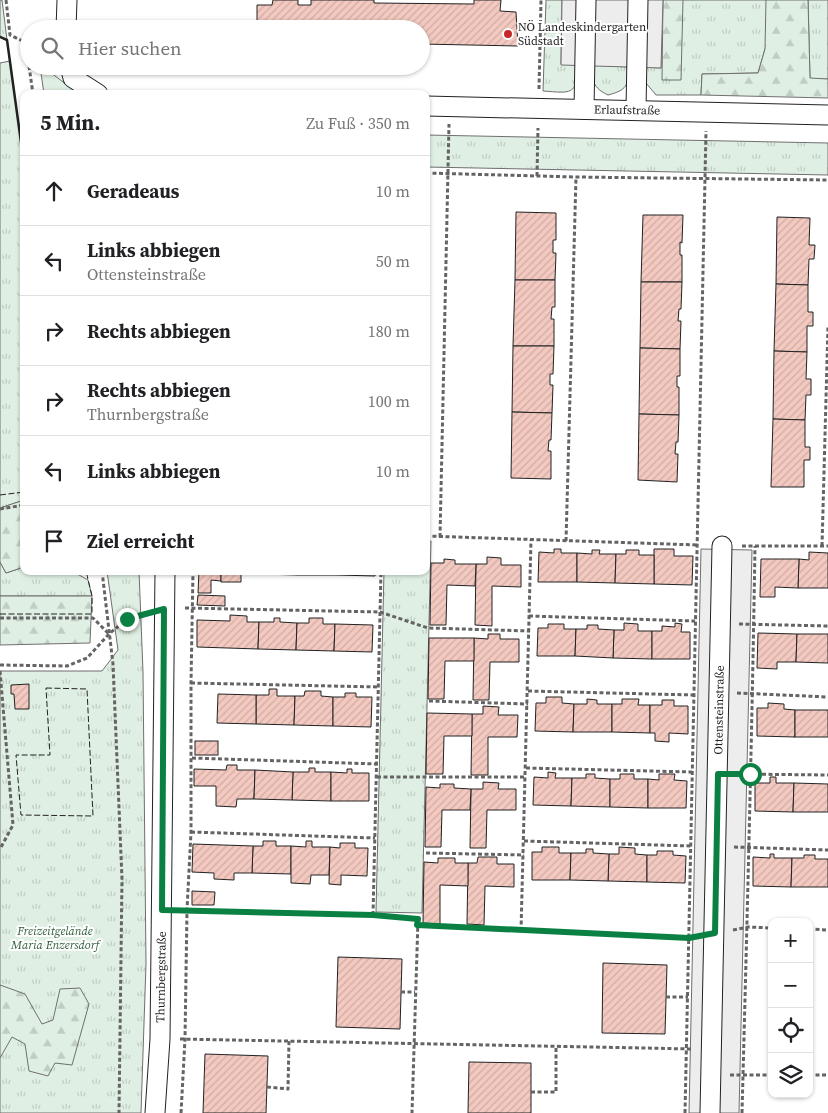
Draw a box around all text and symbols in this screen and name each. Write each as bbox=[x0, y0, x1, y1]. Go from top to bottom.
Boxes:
place label: NÖ Landeskindergarten Südstadt bbox=[518, 19, 646, 49]
search box bbox=[20, 20, 430, 75]
marker: NÖ Landeskindergarten Südstadt bbox=[502, 28, 514, 40]
icon: search bbox=[38, 34, 66, 62]
text: Hier suchen bbox=[78, 35, 182, 61]
street label: Erlaufstraße bbox=[594, 101, 660, 119]
text: 5 Min. bbox=[40, 108, 101, 137]
text: Zu Fuß · 350 m bbox=[306, 112, 410, 134]
icon: ahead bbox=[40, 177, 68, 205]
text: Geradeaus bbox=[87, 178, 179, 204]
text: 10 m bbox=[376, 180, 410, 202]
text: Links abbiegen bbox=[87, 237, 220, 263]
icon: left bbox=[40, 247, 68, 275]
text: 50 m bbox=[376, 250, 410, 272]
text: Ottensteinstraße bbox=[87, 263, 206, 285]
icon: right bbox=[40, 317, 68, 345]
text: Rechts abbiegen bbox=[87, 318, 231, 344]
text: 180 m bbox=[368, 320, 410, 342]
text: Rechts abbiegen bbox=[87, 377, 231, 403]
icon: right bbox=[40, 387, 68, 415]
text: 100 m bbox=[368, 390, 410, 412]
text: Thurnbergstraße bbox=[87, 403, 209, 425]
icon: left bbox=[40, 457, 68, 485]
text: Links abbiegen bbox=[87, 458, 220, 484]
text: 10 m bbox=[376, 460, 410, 482]
icon: arrive bbox=[40, 527, 68, 555]
text: Ziel erreicht bbox=[87, 528, 194, 554]
route end bbox=[116, 608, 139, 631]
street label: Ottensteinstraße bbox=[710, 665, 728, 755]
route start bbox=[739, 763, 762, 786]
map controls bbox=[768, 918, 813, 1098]
button: + bbox=[768, 918, 813, 963]
park label: Freizeitgelände Maria Enzersdorf bbox=[10, 923, 101, 953]
street label: Thurnbergstraße bbox=[152, 931, 170, 1023]
button: − bbox=[768, 963, 813, 1008]
button: locate bbox=[768, 1008, 813, 1053]
button: layers bbox=[768, 1053, 813, 1098]

